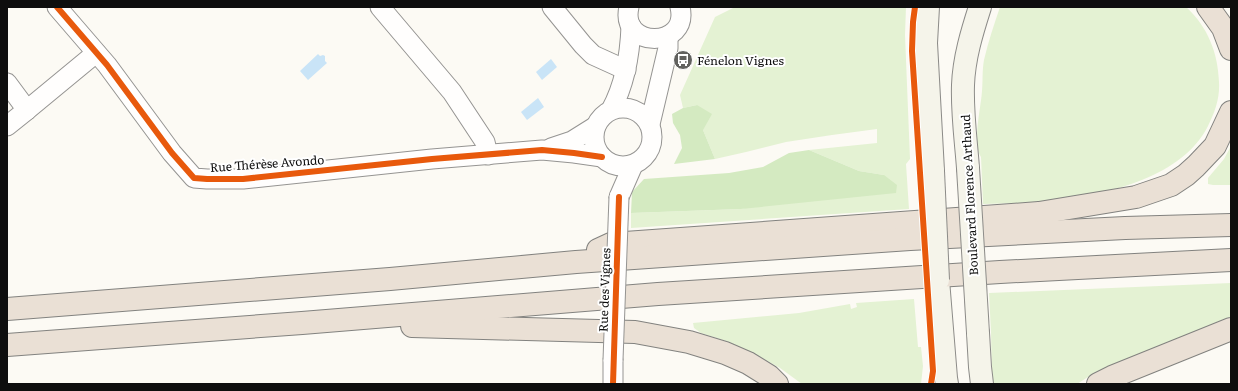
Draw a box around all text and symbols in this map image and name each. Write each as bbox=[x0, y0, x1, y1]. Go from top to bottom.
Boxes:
bus stop icon: Fénelon Vignes bbox=[672, 49, 694, 71]
place label: Fénelon Vignes bbox=[697, 51, 784, 69]
street label: Boulevard Florence Arthaud bbox=[956, 113, 982, 276]
street label: Rue Thérèse Avondo bbox=[209, 150, 325, 176]
street label: Rue des Vignes bbox=[594, 247, 614, 332]

